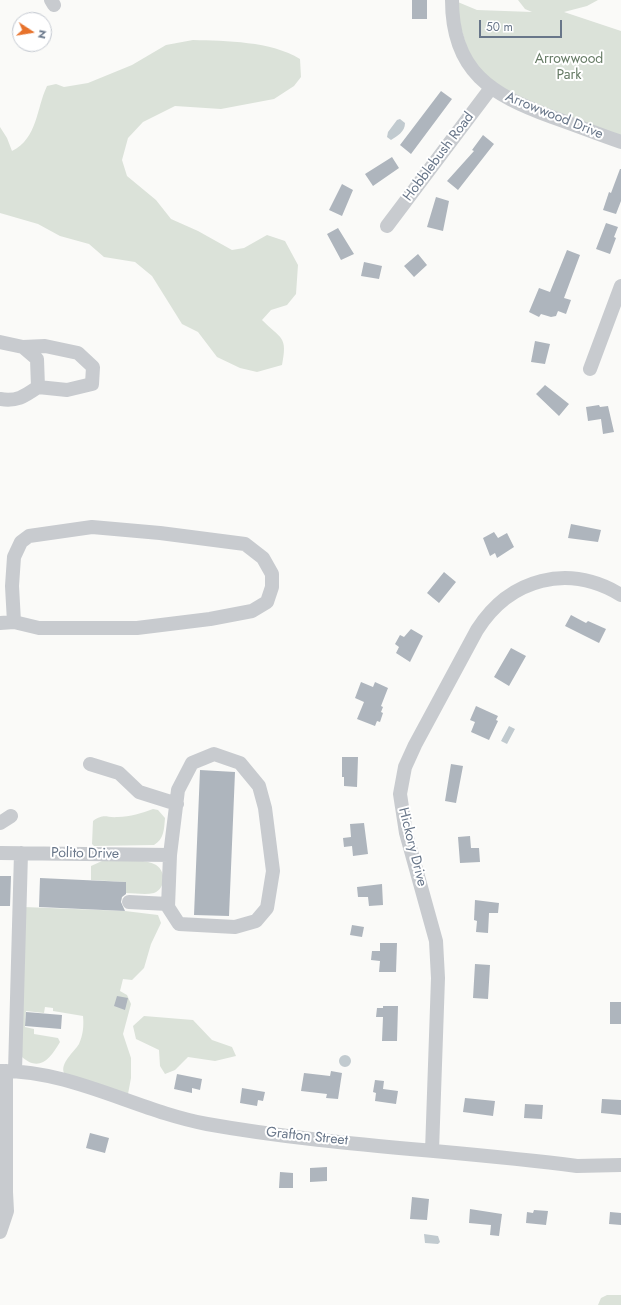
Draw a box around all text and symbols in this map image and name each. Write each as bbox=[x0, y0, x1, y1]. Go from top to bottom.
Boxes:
north arrow bbox=[12, 12, 52, 52]
scale bar bbox=[481, 12, 564, 38]
text: 50 m bbox=[486, 18, 513, 36]
text: N bbox=[34, 28, 51, 40]
park label: Arrowwood Park bbox=[535, 52, 603, 84]
street label: Arrowwood Drive bbox=[503, 89, 605, 143]
street label: Hobblebush Road bbox=[400, 109, 478, 205]
street label: Hickory Drive bbox=[394, 806, 430, 888]
street label: Polito Drive bbox=[51, 845, 119, 863]
street label: Grafton Street bbox=[265, 1124, 349, 1150]

